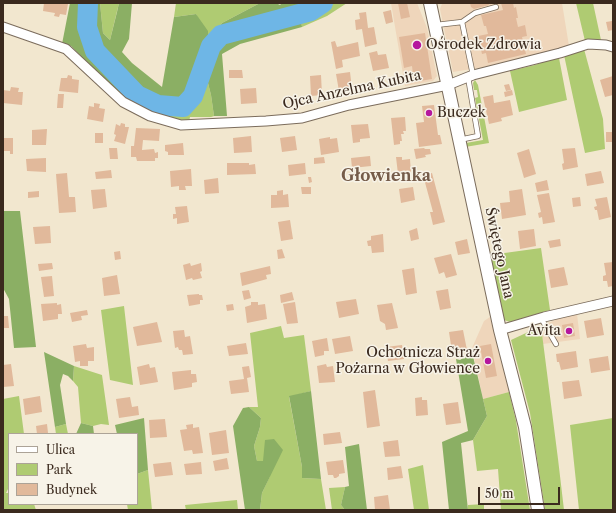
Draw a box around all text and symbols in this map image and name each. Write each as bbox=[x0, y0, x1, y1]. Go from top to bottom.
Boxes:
place label: Ośrodek Zdrowia bbox=[426, 37, 541, 53]
marker: Ośrodek Zdrowia bbox=[411, 39, 423, 51]
street label: Ojca Anzelma Kubita bbox=[281, 67, 423, 113]
place label: Buczek bbox=[437, 105, 486, 121]
marker: Buczek bbox=[424, 108, 434, 118]
district label: Głowienka bbox=[341, 166, 431, 186]
street label: Świętego Jana bbox=[481, 206, 517, 300]
place label: Avita bbox=[527, 323, 561, 339]
marker: Avita bbox=[564, 326, 574, 336]
place label: Ochotnicza Straż Pożarna w Głowience bbox=[335, 345, 480, 378]
marker: Ochotnicza Straż Pożarna w Głowience bbox=[483, 356, 493, 366]
legend bbox=[8, 433, 138, 505]
text: Ulica bbox=[46, 442, 75, 457]
text: Park bbox=[46, 462, 72, 477]
scale bar bbox=[480, 479, 562, 505]
text: Budynek bbox=[46, 482, 97, 497]
text: 50 m bbox=[485, 486, 514, 501]

